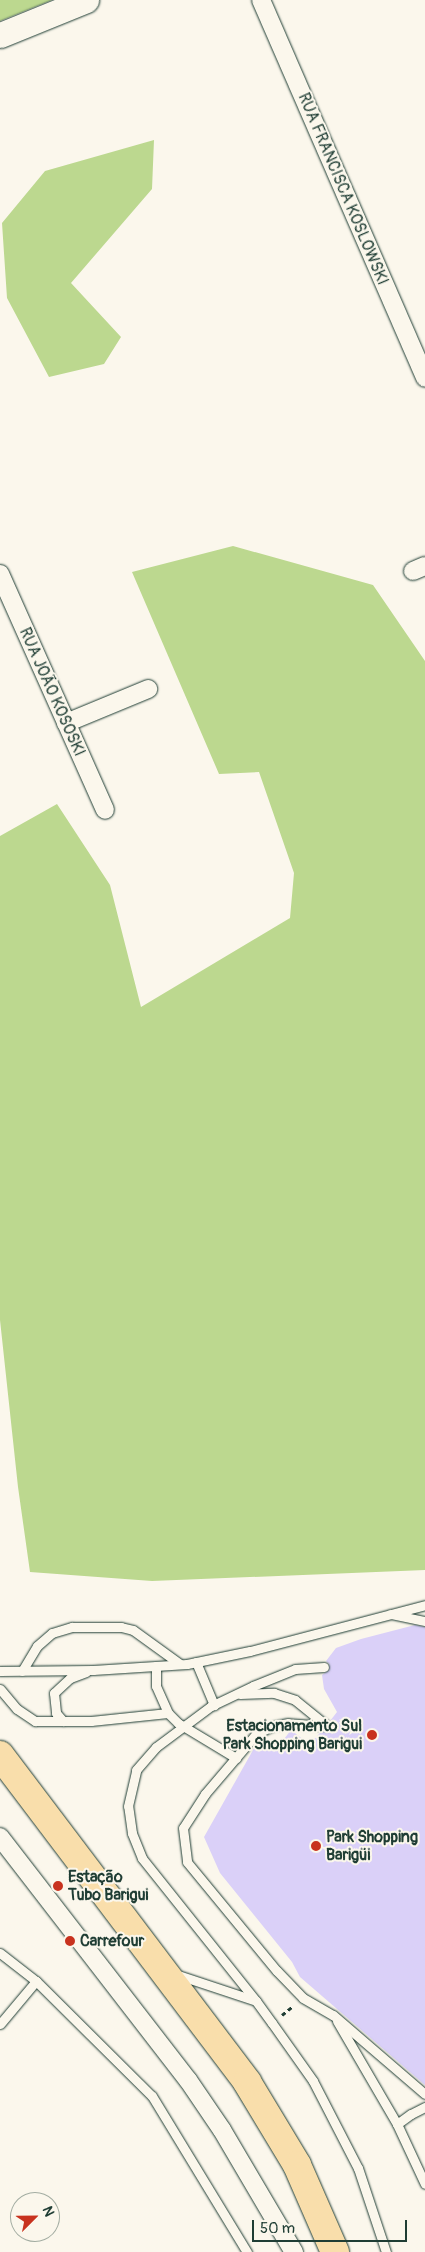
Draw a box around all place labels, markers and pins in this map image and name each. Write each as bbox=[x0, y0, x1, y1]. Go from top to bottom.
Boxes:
place label: Estacionamento Sul Park Shopping Barigui bbox=[223, 1716, 362, 1754]
marker: Estacionamento Sul Park Shopping Barigui bbox=[366, 1729, 378, 1741]
place label: Park Shopping Barigüi bbox=[326, 1827, 418, 1865]
marker: Park Shopping Barigüi bbox=[310, 1840, 322, 1852]
place label: Estação Tubo Barigui bbox=[68, 1867, 148, 1905]
marker: Estação Tubo Barigui bbox=[52, 1880, 64, 1892]
place label: Carrefour bbox=[80, 1931, 144, 1951]
marker: Carrefour bbox=[64, 1935, 76, 1947]

